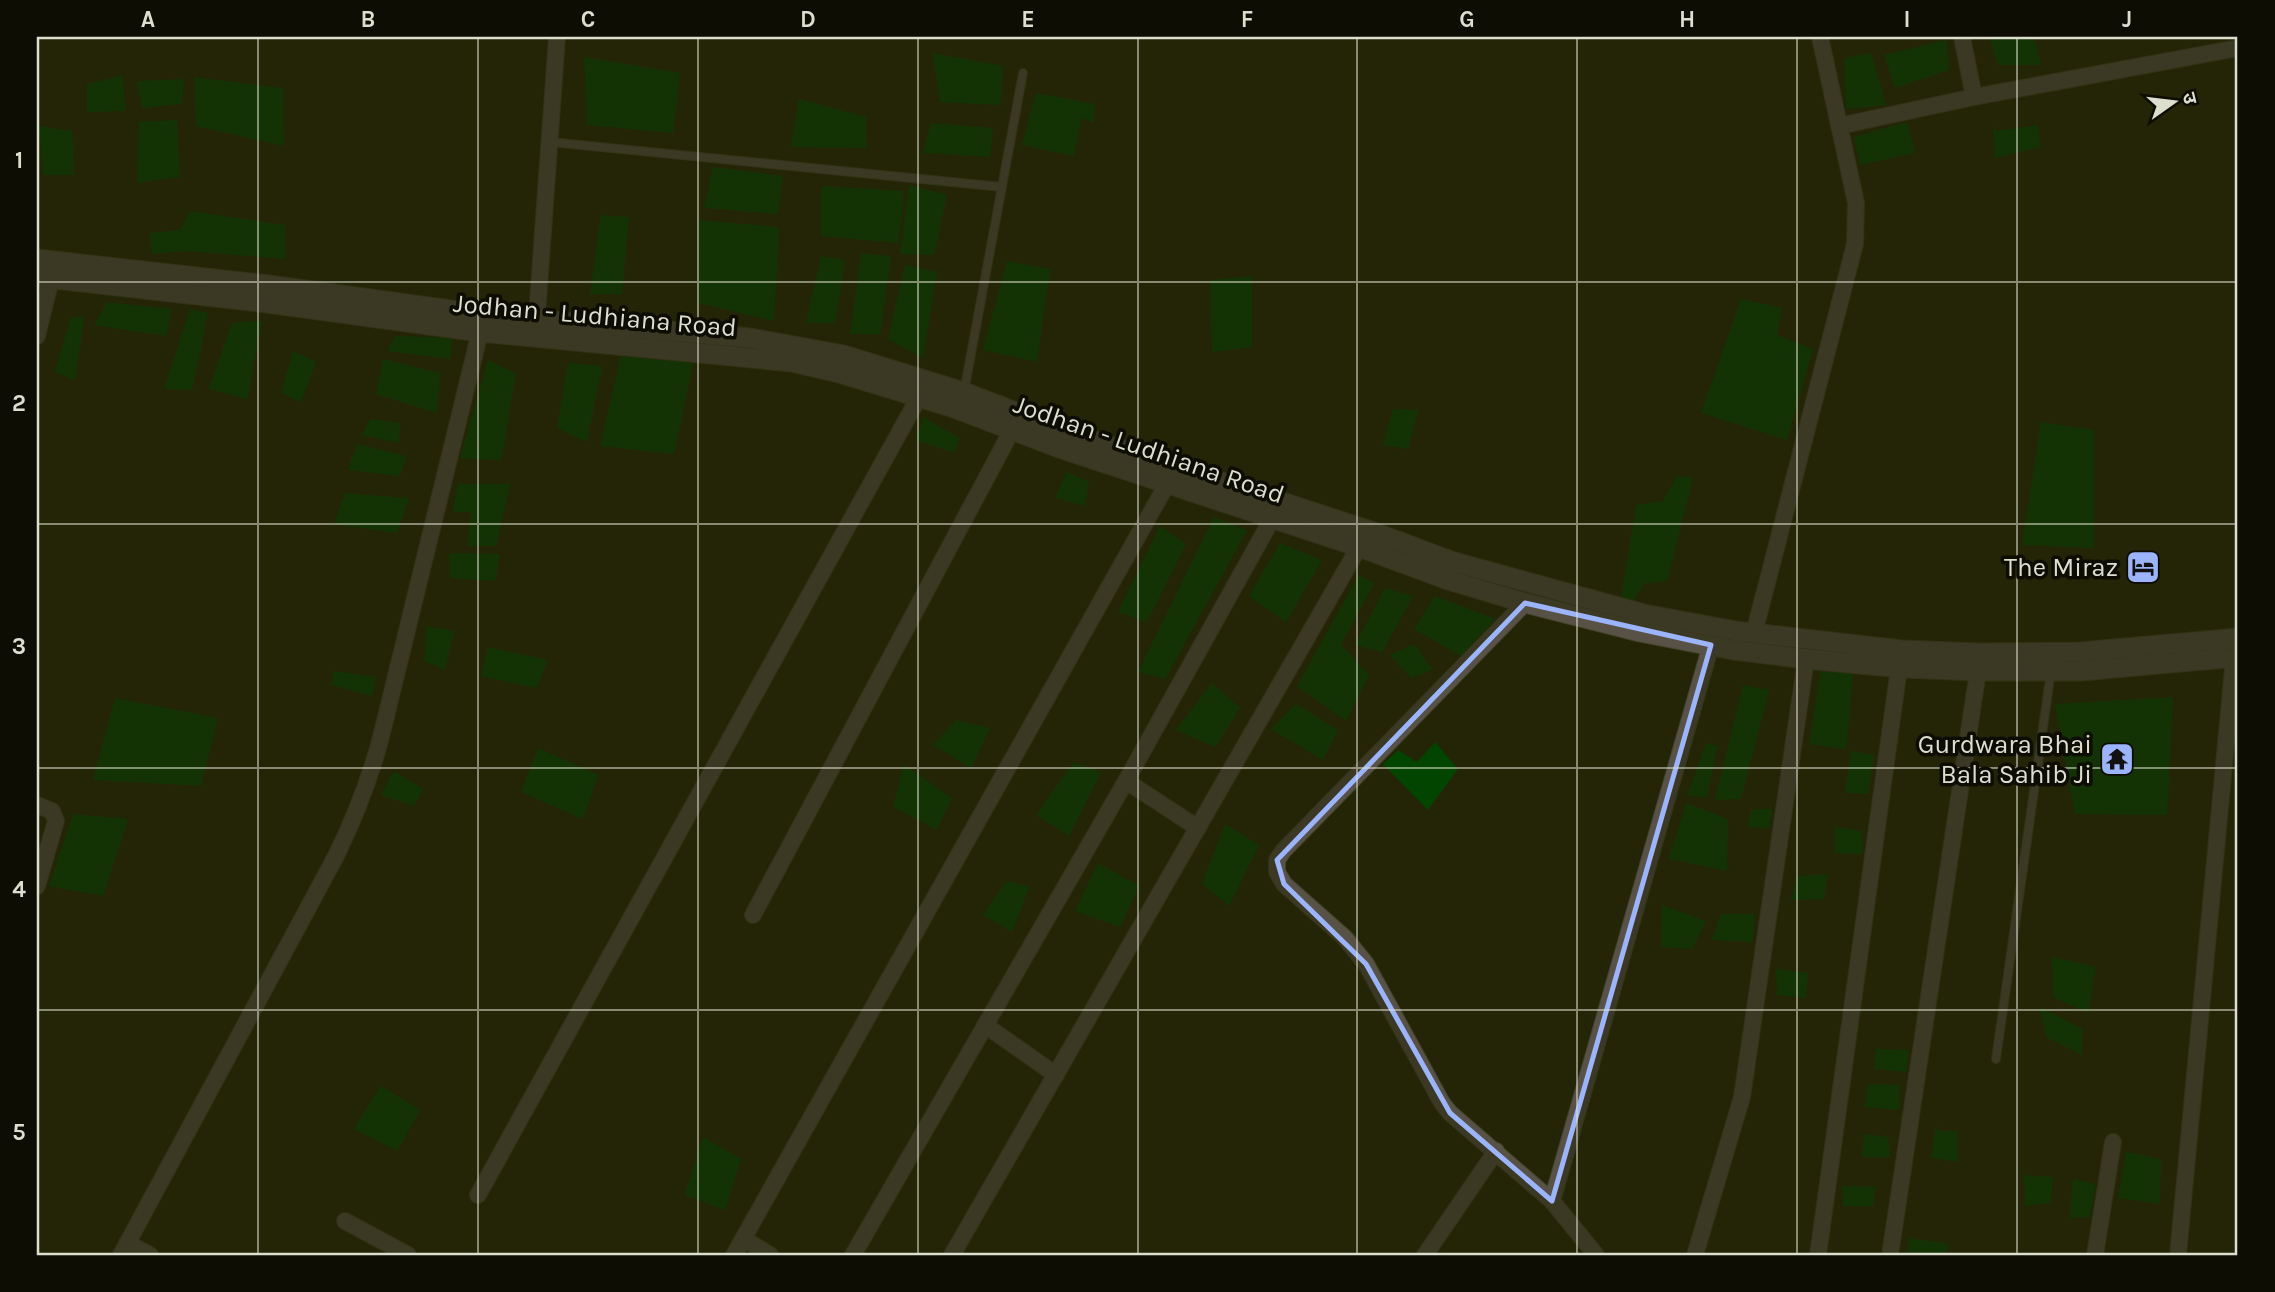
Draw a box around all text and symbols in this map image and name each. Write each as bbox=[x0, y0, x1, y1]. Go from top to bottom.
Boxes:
text: A bbox=[141, 6, 155, 33]
text: B bbox=[361, 6, 375, 33]
text: C bbox=[581, 6, 595, 33]
text: D bbox=[800, 6, 816, 33]
text: E bbox=[1021, 6, 1035, 33]
text: F bbox=[1241, 6, 1253, 33]
text: G bbox=[1459, 6, 1475, 33]
text: H bbox=[1679, 6, 1695, 33]
text: I bbox=[1903, 6, 1911, 33]
text: J bbox=[2122, 6, 2132, 33]
north arrow bbox=[2138, 66, 2208, 136]
text: उ bbox=[2178, 90, 2202, 107]
text: 1 bbox=[15, 147, 23, 174]
street label: Jodhan - Ludhiana Road bbox=[452, 288, 738, 343]
street label: Jodhan - Ludhiana Road bbox=[1009, 389, 1288, 510]
text: 2 bbox=[12, 390, 26, 417]
hotel icon: The Miraz bbox=[2124, 548, 2162, 586]
place label: The Miraz bbox=[2004, 552, 2118, 583]
text: 3 bbox=[12, 633, 26, 660]
place label: Gurdwara Bhai Bala Sahib Ji bbox=[1918, 729, 2092, 790]
temple icon: Gurdwara Bhai Bala Sahib Ji bbox=[2098, 740, 2136, 778]
text: 4 bbox=[12, 876, 26, 903]
text: 5 bbox=[12, 1119, 26, 1146]

